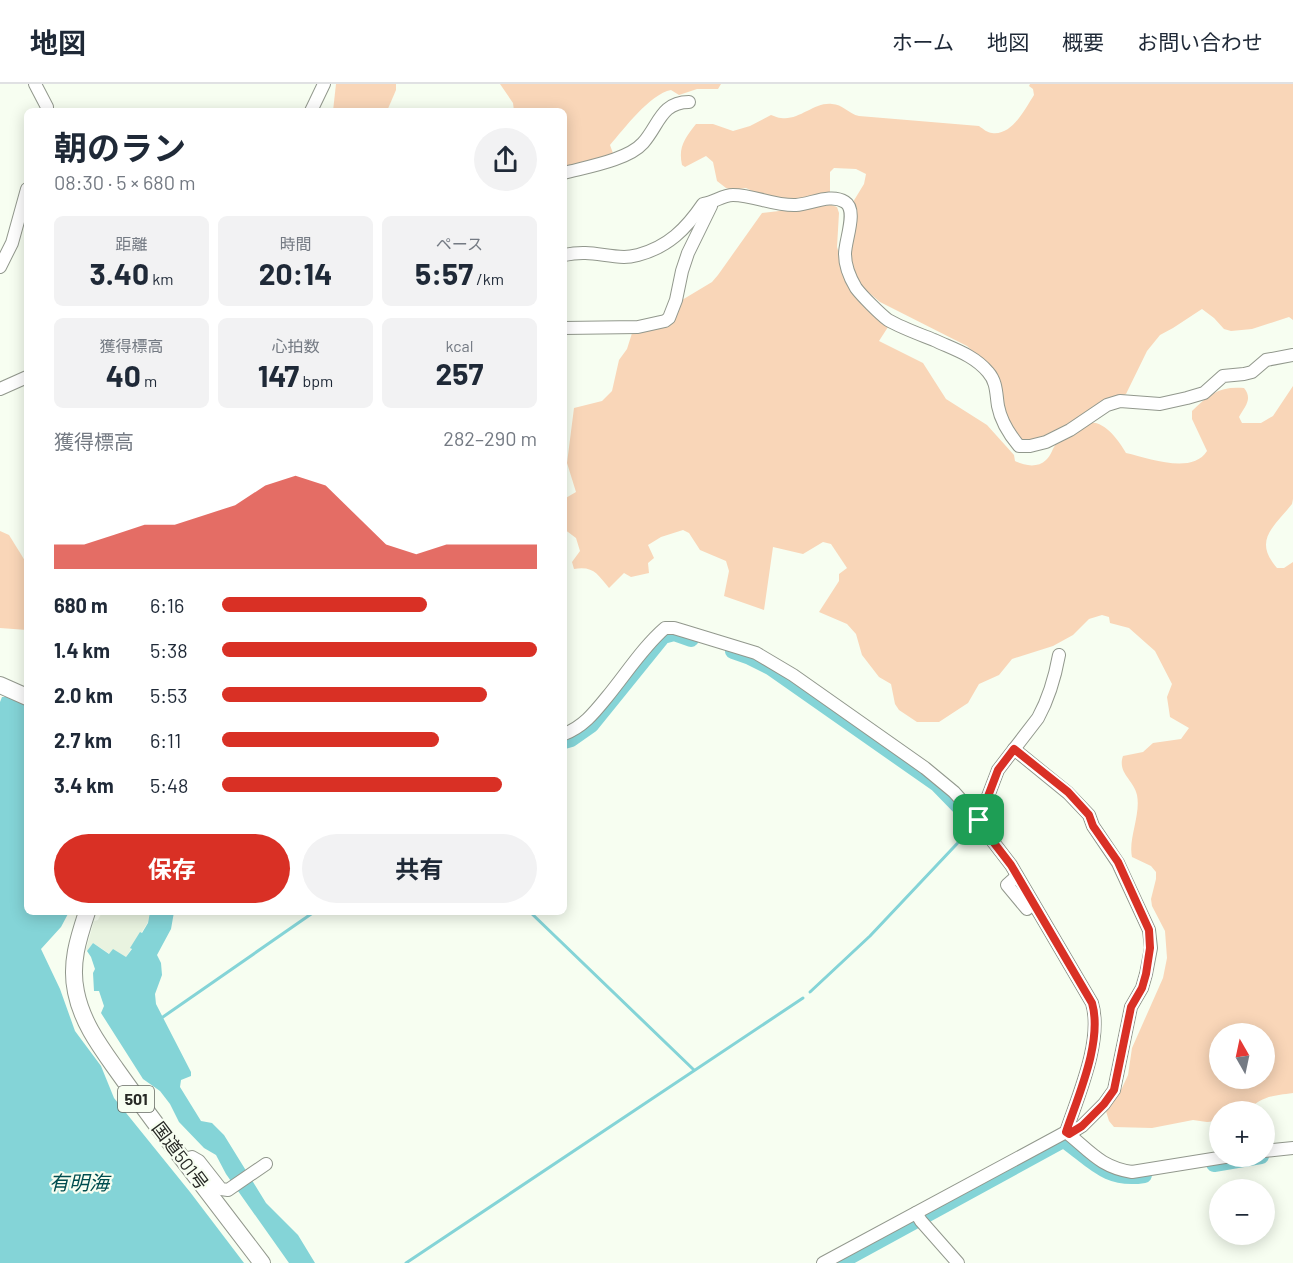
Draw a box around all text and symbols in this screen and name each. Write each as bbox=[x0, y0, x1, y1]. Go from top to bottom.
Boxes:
text: 地図 bbox=[30, 25, 86, 59]
text: ホーム bbox=[892, 29, 954, 54]
text: 地図 bbox=[987, 29, 1029, 54]
text: 概要 bbox=[1062, 29, 1104, 54]
text: お問い合わせ bbox=[1137, 29, 1263, 54]
text: 朝のラン bbox=[54, 127, 186, 167]
button: share bbox=[474, 128, 537, 191]
text: 08:30 · 5 × 680 m bbox=[54, 170, 196, 194]
text: 距離 bbox=[115, 234, 148, 253]
text: 時間 bbox=[279, 234, 312, 253]
text: ペース bbox=[436, 234, 483, 253]
text: 3.40 bbox=[89, 255, 149, 291]
text: 20:14 bbox=[259, 255, 332, 291]
text: 5:57 bbox=[415, 255, 473, 291]
text: km bbox=[149, 269, 174, 288]
text: /km bbox=[473, 269, 504, 288]
text: 獲得標高 bbox=[99, 336, 164, 355]
text: 心拍数 bbox=[271, 336, 320, 355]
text: kcal bbox=[446, 336, 473, 355]
text: 257 bbox=[436, 355, 483, 391]
text: 40 bbox=[106, 357, 141, 393]
text: 147 bbox=[258, 357, 299, 393]
text: m bbox=[141, 371, 157, 390]
text: bpm bbox=[299, 371, 333, 390]
text: 282–290 m bbox=[443, 426, 537, 450]
text: 獲得標高 bbox=[54, 429, 134, 453]
text: 680 m bbox=[54, 593, 108, 617]
text: 6:16 bbox=[150, 593, 184, 617]
text: 1.4 km bbox=[54, 638, 110, 662]
text: 5:38 bbox=[150, 638, 188, 662]
text: 2.0 km bbox=[54, 683, 113, 707]
text: 5:53 bbox=[150, 683, 188, 707]
text: 2.7 km bbox=[54, 728, 112, 752]
text: 6:11 bbox=[150, 728, 181, 752]
text: 3.4 km bbox=[54, 773, 114, 797]
text: 5:48 bbox=[150, 773, 189, 797]
pin bbox=[953, 794, 1004, 845]
icon: arrive bbox=[962, 803, 995, 836]
button: 保存 bbox=[54, 834, 290, 903]
button: 共有 bbox=[302, 834, 537, 903]
north arrow bbox=[1209, 1023, 1275, 1089]
map controls bbox=[1209, 1023, 1275, 1245]
road number: 501 bbox=[118, 1086, 154, 1112]
button: + bbox=[1209, 1101, 1275, 1167]
street label: 国道501号 bbox=[148, 1117, 213, 1194]
water label: 有明海 bbox=[49, 1170, 112, 1194]
button: − bbox=[1209, 1179, 1275, 1245]

